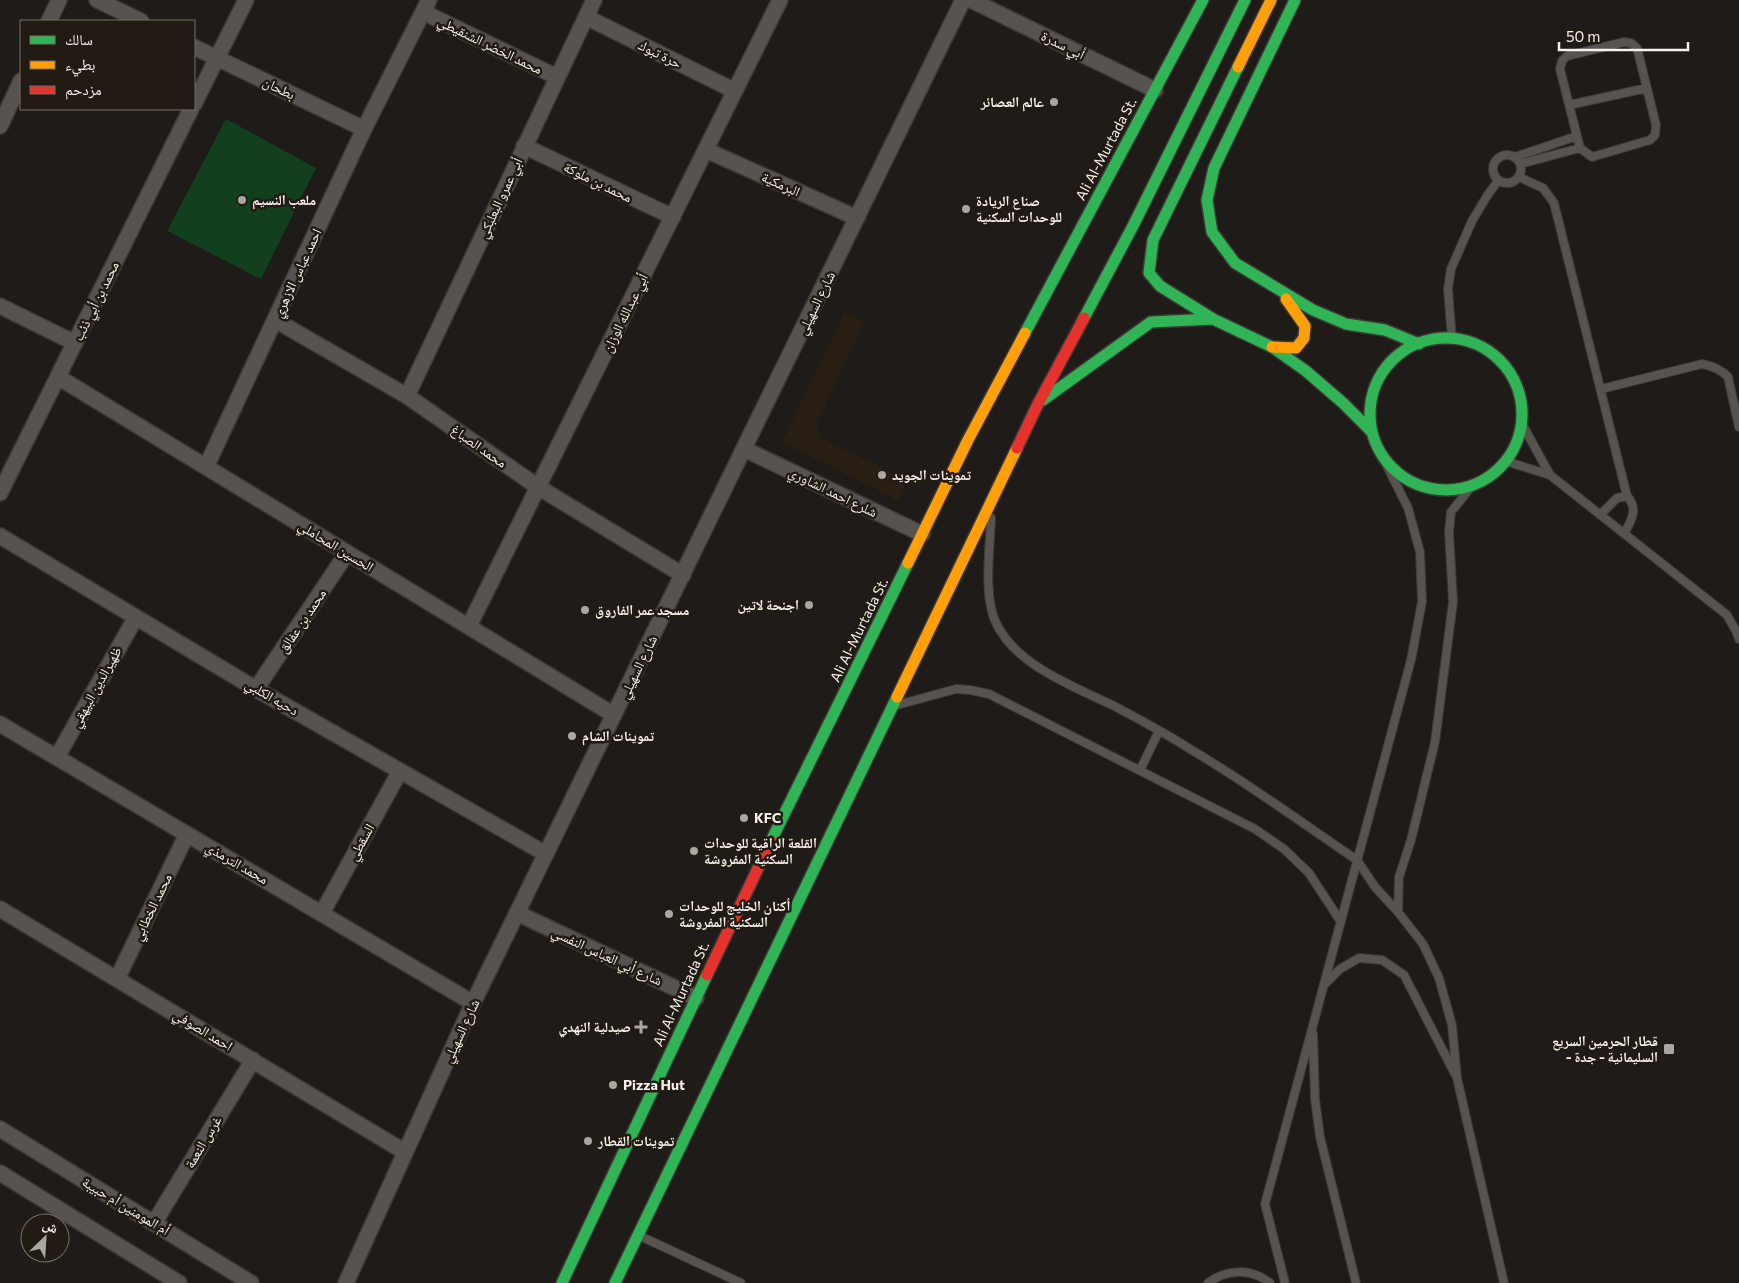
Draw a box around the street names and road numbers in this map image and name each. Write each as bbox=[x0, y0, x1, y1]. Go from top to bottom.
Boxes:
street label: محمد الخضر الشنقيطي bbox=[434, 12, 545, 80]
street label: أبي سدرة bbox=[1037, 27, 1088, 66]
street label: حرة تبوك bbox=[635, 36, 685, 72]
street label: بطحان bbox=[260, 73, 298, 104]
street label: Ali Al-Murtada St. bbox=[1071, 95, 1140, 203]
street label: أبي عمرو البعلبكي bbox=[473, 155, 529, 242]
street label: محمد بن ملوكة bbox=[561, 158, 635, 206]
street label: البرمكية bbox=[759, 168, 803, 200]
street label: احمد عباس الازهري bbox=[268, 226, 328, 322]
street label: محمد بن أبي ذئب bbox=[69, 258, 125, 345]
street label: شارع السهيلي bbox=[793, 268, 841, 339]
street label: أبي عبدالله الوزان bbox=[598, 270, 654, 357]
street label: محمد الصباغ bbox=[447, 420, 510, 473]
street label: شلرع احمد الشاوري bbox=[785, 463, 880, 524]
street label: الحسين المحاملي bbox=[294, 516, 377, 578]
street label: Ali Al-Murtada St. bbox=[826, 575, 891, 685]
street label: محمد بن عفالق bbox=[274, 585, 331, 657]
street label: شارع السهيلي bbox=[615, 632, 663, 703]
street label: ظهيرالدين البيهقي bbox=[66, 643, 128, 732]
street label: دحيه الكلبي bbox=[241, 675, 302, 722]
street label: السقطي bbox=[344, 820, 381, 865]
street label: محمد الترمذي bbox=[201, 838, 272, 890]
street label: محمد الخطابي bbox=[128, 871, 178, 945]
street label: شارع أبي العباس النفسي bbox=[548, 922, 665, 992]
street label: Ali Al-Murtada St. bbox=[649, 939, 712, 1049]
street label: شارع السهيلي bbox=[438, 996, 486, 1067]
street label: احمد الصوفي bbox=[169, 1005, 236, 1057]
street label: غرس النعمة bbox=[180, 1113, 226, 1171]
street label: أم المومنين أم حبيبة bbox=[78, 1173, 173, 1240]

